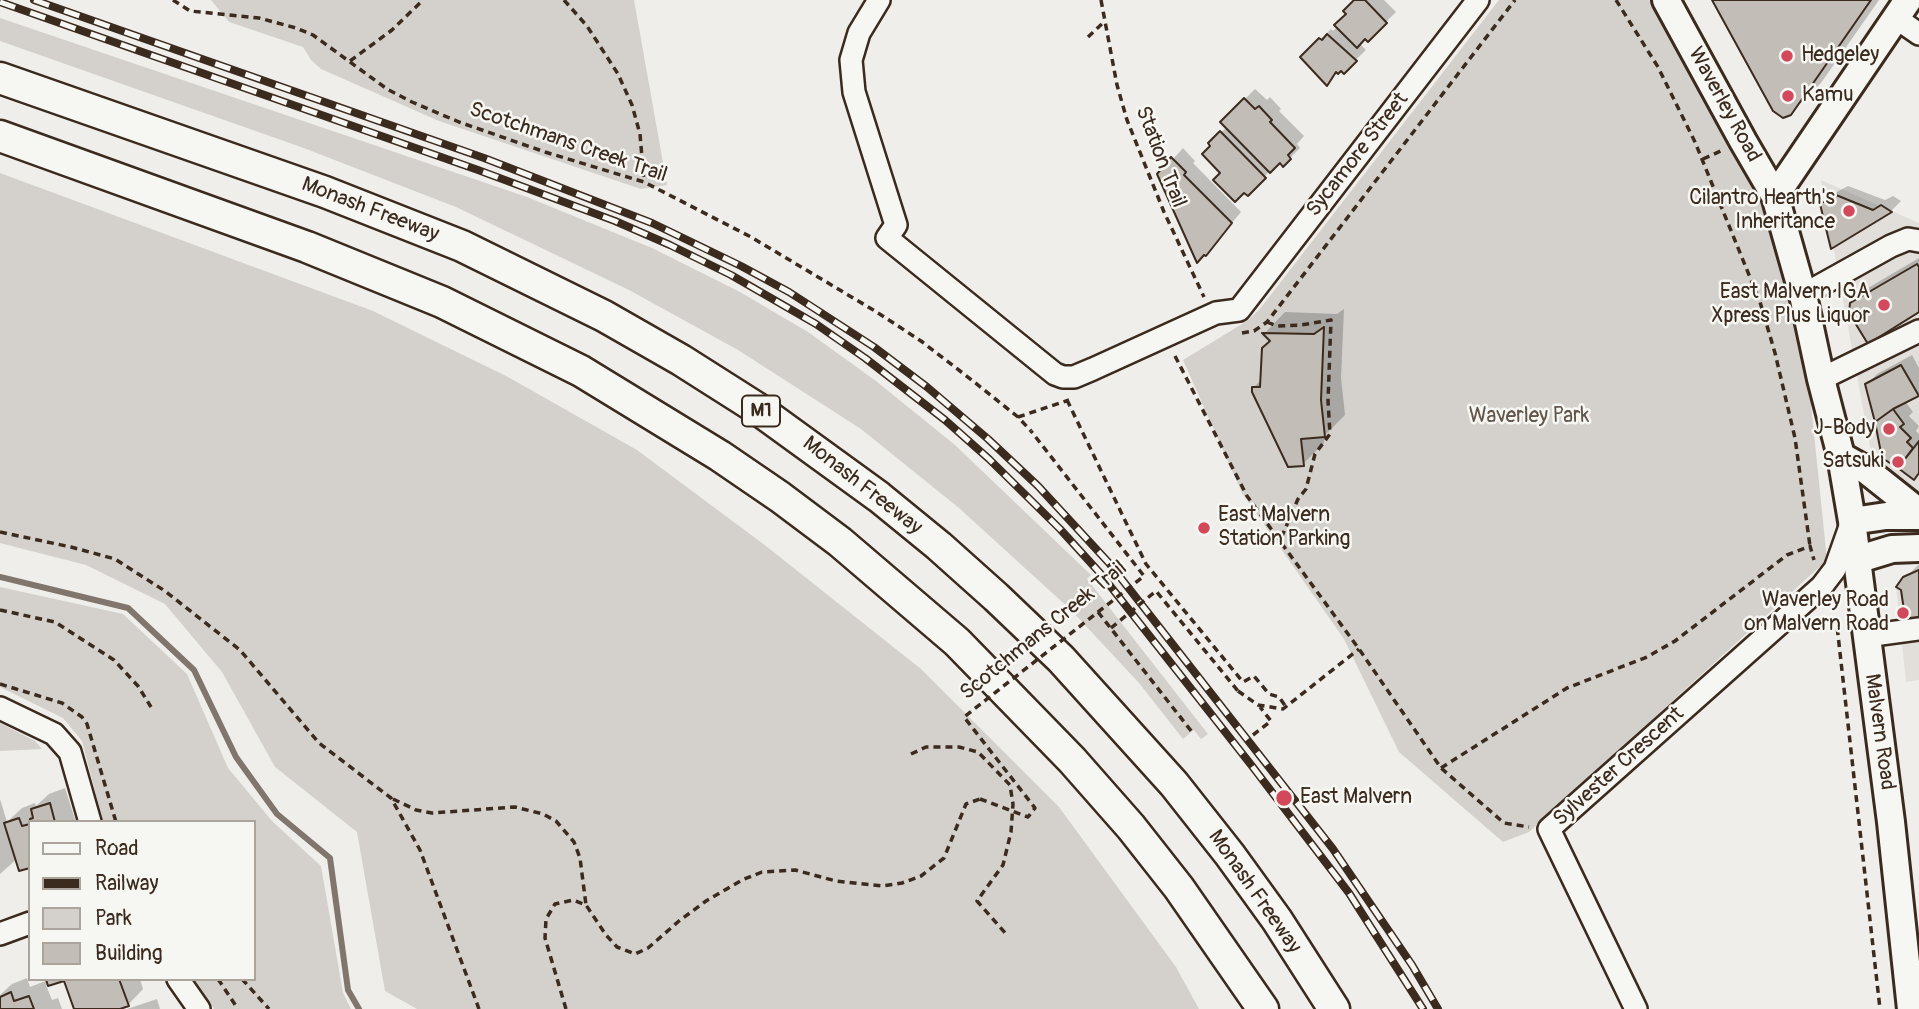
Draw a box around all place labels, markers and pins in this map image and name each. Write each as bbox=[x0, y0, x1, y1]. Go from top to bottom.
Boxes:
place label: Hedgeley bbox=[1801, 43, 1879, 69]
marker: Hedgeley bbox=[1779, 48, 1795, 64]
place label: Kamu bbox=[1802, 83, 1854, 109]
marker: Kamu bbox=[1780, 88, 1796, 104]
place label: Cilantro Hearth's Inheritance bbox=[1689, 186, 1835, 236]
marker: Cilantro Hearth's Inheritance bbox=[1841, 203, 1857, 219]
place label: East Malvern IGA Xpress Plus Liquor bbox=[1712, 280, 1870, 330]
marker: East Malvern IGA Xpress Plus Liquor bbox=[1876, 297, 1892, 313]
place label: J-Body bbox=[1814, 416, 1875, 442]
marker: J-Body bbox=[1881, 421, 1897, 437]
place label: Satsuki bbox=[1822, 449, 1884, 475]
marker: Satsuki bbox=[1890, 454, 1906, 470]
place label: East Malvern Station Parking bbox=[1218, 503, 1350, 553]
marker: East Malvern Station Parking bbox=[1196, 520, 1212, 536]
place label: Waverley Road on Malvern Road bbox=[1744, 588, 1889, 638]
marker: Waverley Road on Malvern Road bbox=[1895, 605, 1911, 621]
place label: East Malvern bbox=[1300, 785, 1412, 811]
marker: East Malvern bbox=[1274, 788, 1294, 808]

